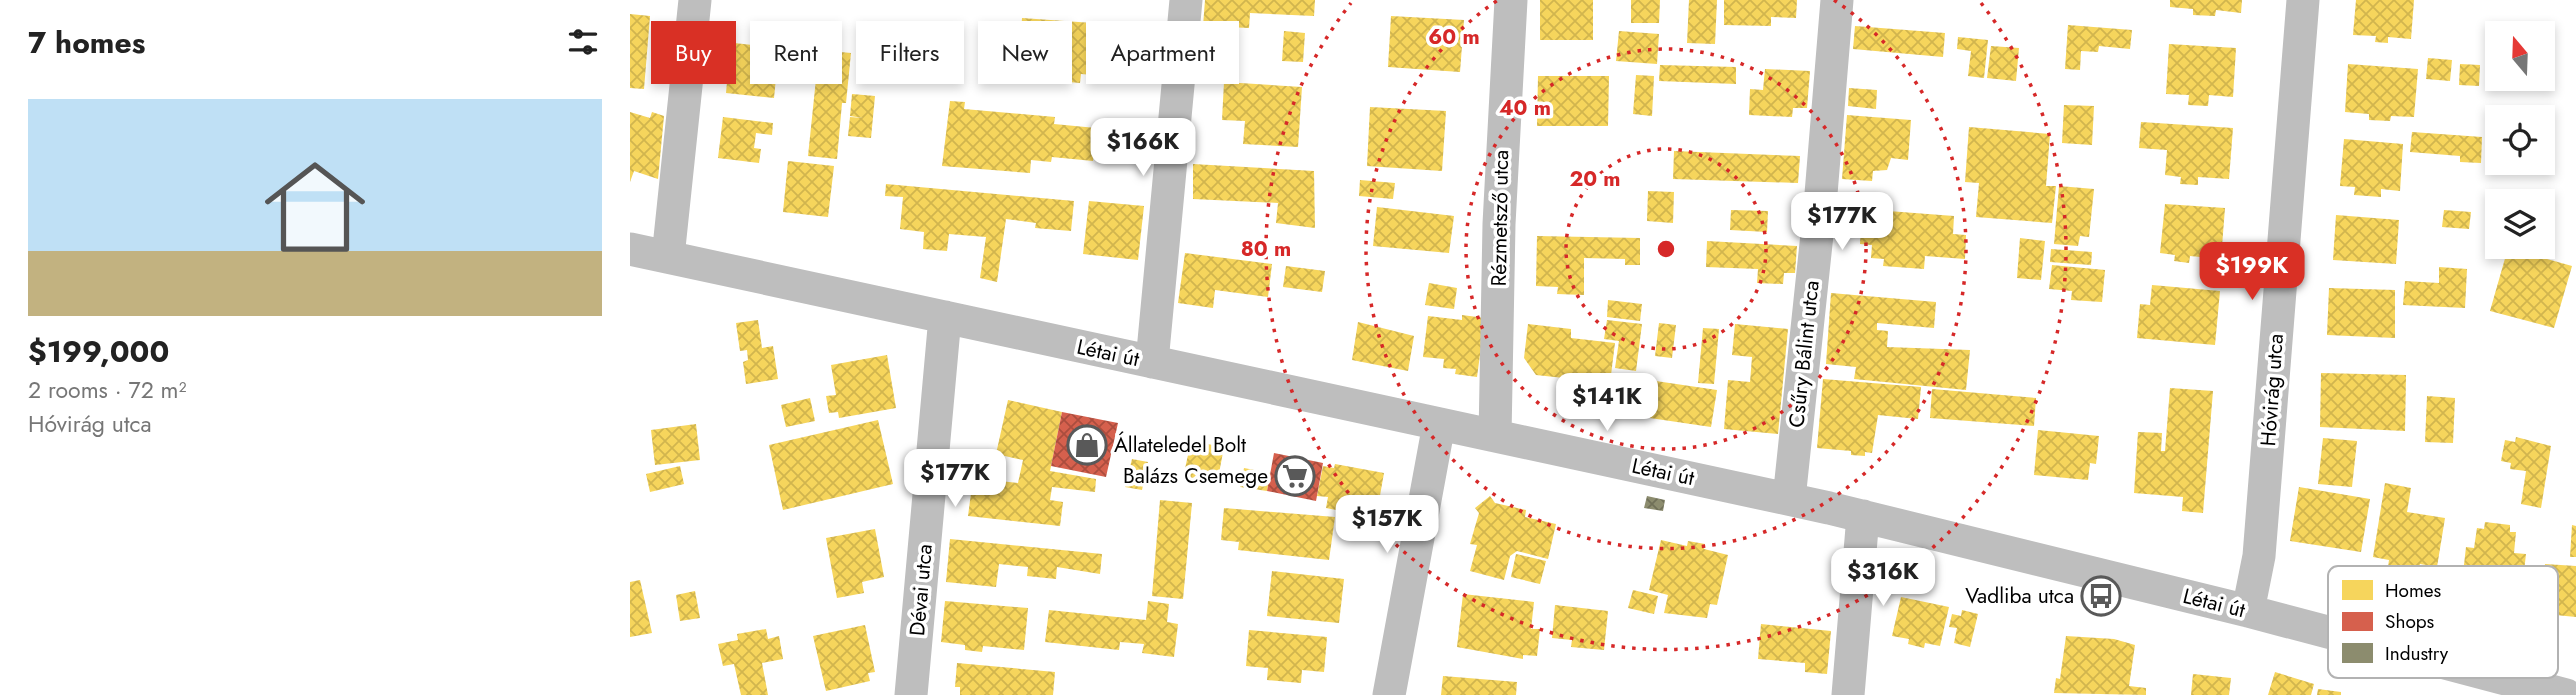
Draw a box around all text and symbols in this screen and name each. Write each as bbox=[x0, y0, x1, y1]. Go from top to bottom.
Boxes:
text: 7 homes bbox=[28, 21, 145, 64]
chip: Buy bbox=[651, 21, 736, 84]
chip: Rent bbox=[750, 21, 842, 84]
chip: Filters bbox=[856, 21, 964, 84]
chip: New bbox=[978, 21, 1072, 84]
chip: Apartment bbox=[1086, 21, 1239, 84]
north arrow bbox=[2485, 21, 2555, 91]
map controls bbox=[2485, 21, 2555, 259]
text: 60 m bbox=[1428, 22, 1480, 52]
icon: filters bbox=[564, 23, 602, 61]
text: 40 m bbox=[1499, 93, 1551, 123]
button: locate bbox=[2485, 105, 2555, 175]
pin: $166K bbox=[1094, 118, 1192, 178]
text: $166K bbox=[1107, 124, 1179, 158]
icon: home bbox=[252, 144, 378, 270]
street label: Rézmetsző utca bbox=[1484, 149, 1516, 287]
text: 20 m bbox=[1569, 164, 1621, 194]
button: layers bbox=[2485, 189, 2555, 259]
pin: $177K bbox=[1793, 192, 1891, 252]
text: $177K bbox=[1807, 198, 1877, 232]
text: 80 m bbox=[1241, 234, 1291, 264]
centre of rings bbox=[1654, 237, 1678, 261]
pin: $199K bbox=[2203, 243, 2301, 302]
text: $199K bbox=[2216, 248, 2288, 282]
street label: Csűry Bálint utca bbox=[1781, 279, 1827, 429]
text: $199,000 bbox=[28, 330, 169, 373]
street label: Létai út bbox=[1074, 332, 1142, 374]
street label: Hóvirág utca bbox=[2253, 333, 2291, 447]
text: 2 rooms · 72 m² bbox=[28, 373, 187, 407]
pin: $141K bbox=[1558, 374, 1656, 433]
text: $141K bbox=[1572, 379, 1642, 413]
text: Hóvirág utca bbox=[28, 407, 151, 441]
shop icon: Állateledel Bolt bbox=[1066, 424, 1108, 466]
place label: Állateledel Bolt bbox=[1114, 430, 1246, 460]
pin: $177K bbox=[906, 449, 1004, 509]
street label: Létai út bbox=[1629, 451, 1697, 493]
text: $177K bbox=[920, 455, 990, 489]
supermarket icon: Balázs Csemege bbox=[1274, 455, 1316, 497]
place label: Balázs Csemege bbox=[1123, 461, 1268, 491]
pin: $157K bbox=[1338, 496, 1436, 555]
text: $157K bbox=[1352, 501, 1422, 535]
street label: Dévai utca bbox=[902, 543, 940, 637]
pin: $316K bbox=[1834, 548, 1932, 608]
text: $316K bbox=[1847, 554, 1919, 588]
legend bbox=[2328, 566, 2558, 678]
bus stop icon: Vadliba utca bbox=[2080, 575, 2122, 617]
text: Homes bbox=[2385, 577, 2442, 604]
place label: Vadliba utca bbox=[1965, 581, 2074, 611]
street label: Létai út bbox=[2180, 581, 2248, 625]
text: Shops bbox=[2385, 608, 2435, 635]
text: Industry bbox=[2385, 640, 2449, 667]

